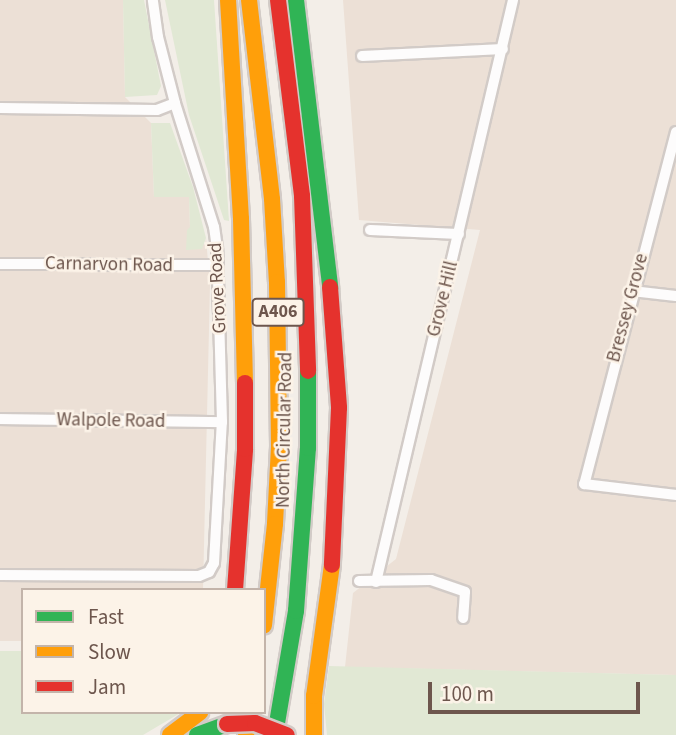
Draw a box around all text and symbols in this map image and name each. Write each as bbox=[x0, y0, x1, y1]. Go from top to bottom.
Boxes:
street label: Grove Road bbox=[204, 242, 232, 334]
street label: Bressey Grove bbox=[603, 251, 653, 365]
street label: Carnarvon Road bbox=[45, 252, 173, 278]
street label: Grove Hill bbox=[423, 259, 463, 339]
road number: A406 bbox=[250, 298, 306, 326]
street label: North Circular Road bbox=[272, 352, 298, 508]
street label: Walpole Road bbox=[56, 409, 166, 433]
legend bbox=[21, 588, 266, 714]
text: Fast bbox=[88, 602, 124, 632]
text: Slow bbox=[88, 637, 131, 667]
scale bar bbox=[431, 668, 643, 712]
text: Jam bbox=[88, 672, 126, 702]
text: 100 m bbox=[441, 679, 494, 709]

